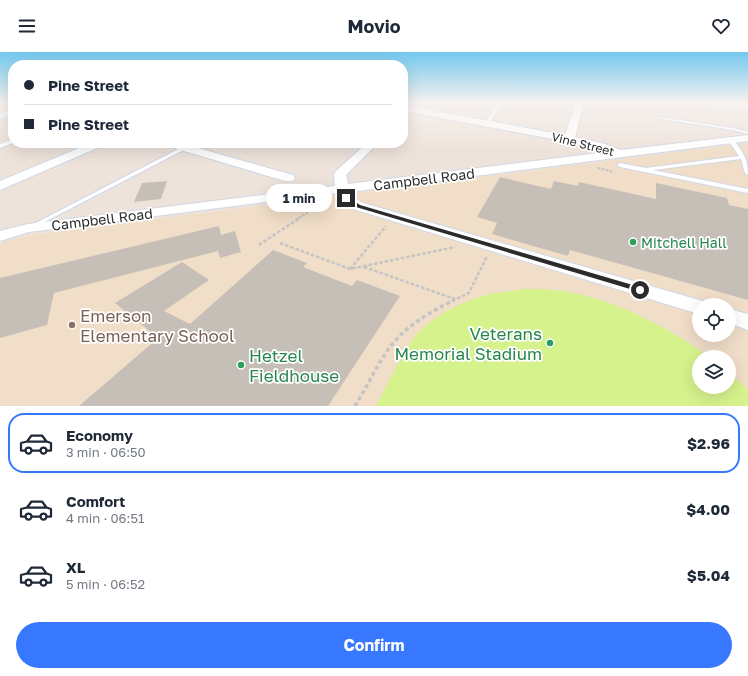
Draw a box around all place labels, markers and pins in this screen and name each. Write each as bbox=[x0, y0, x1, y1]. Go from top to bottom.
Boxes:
place label: Mitchell Hall bbox=[641, 234, 727, 251]
marker: Mitchell Hall bbox=[628, 237, 638, 247]
place label: Emerson Elementary School bbox=[80, 305, 234, 346]
marker: Emerson Elementary School bbox=[67, 320, 77, 330]
place label: Veterans Memorial Stadium bbox=[395, 323, 542, 364]
marker: Veterans Memorial Stadium bbox=[545, 338, 555, 348]
place label: Hetzel Fieldhouse bbox=[249, 345, 339, 386]
marker: Hetzel Fieldhouse bbox=[236, 360, 246, 370]

